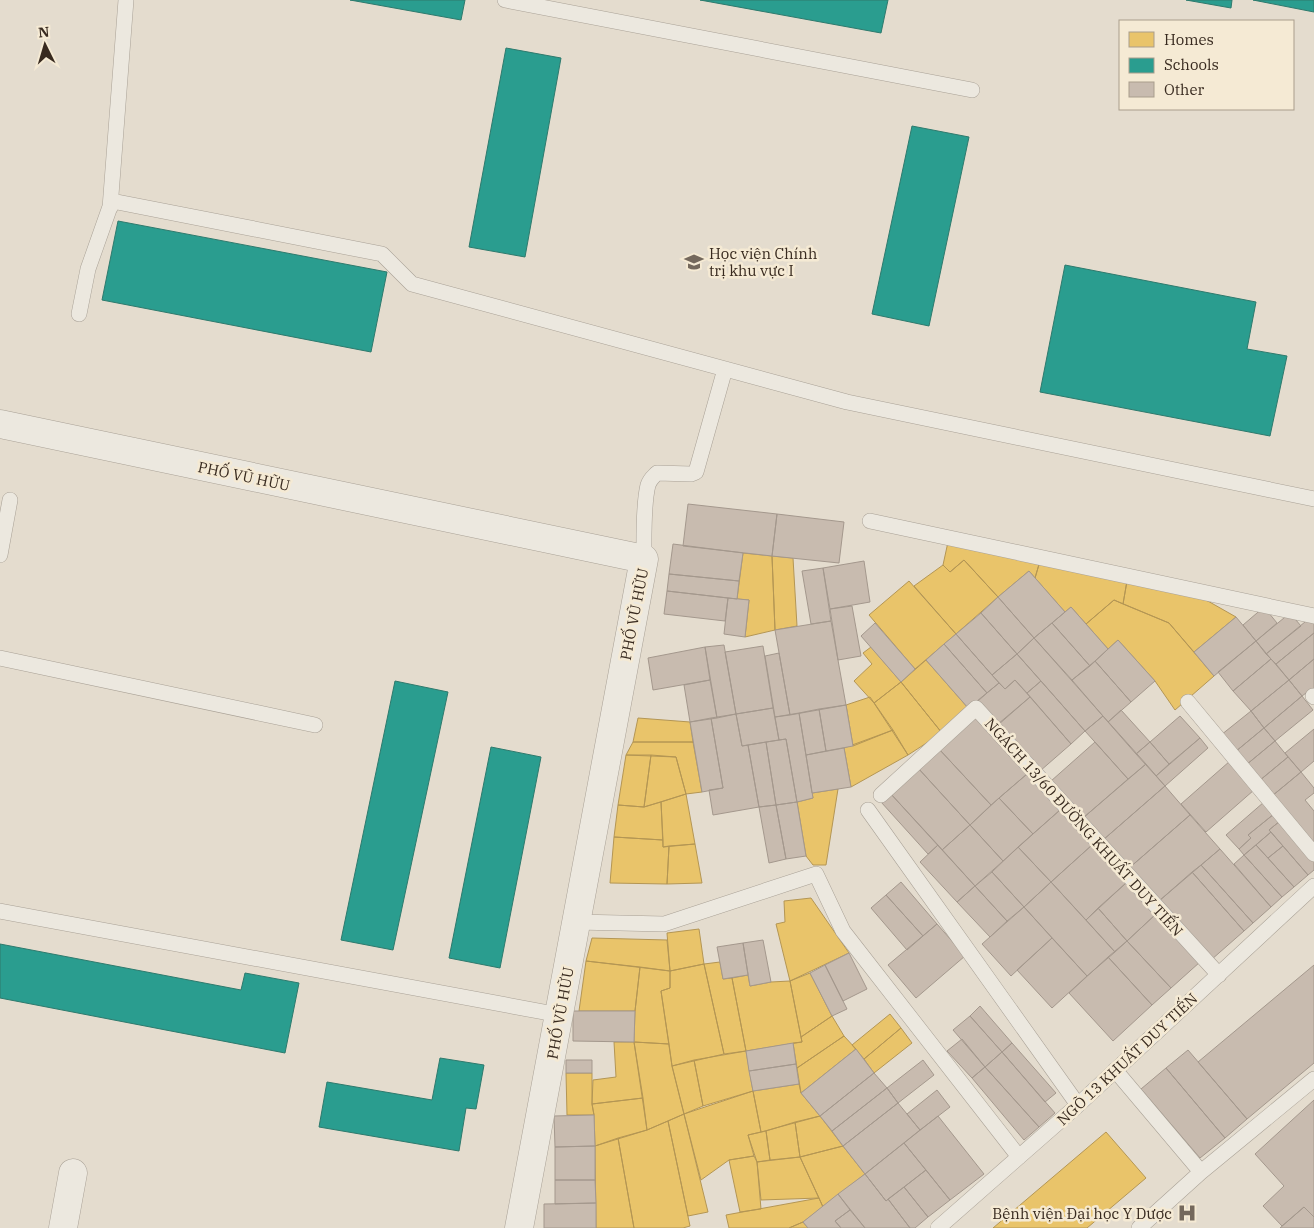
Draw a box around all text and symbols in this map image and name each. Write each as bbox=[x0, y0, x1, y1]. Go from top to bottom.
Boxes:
north arrow bbox=[20, 20, 70, 70]
legend bbox=[1119, 20, 1294, 110]
text: N bbox=[38, 23, 50, 41]
text: Homes bbox=[1164, 30, 1214, 49]
text: Schools bbox=[1164, 55, 1219, 74]
text: Other bbox=[1164, 80, 1204, 99]
place label: Học viện Chính trị khu vực I bbox=[709, 244, 817, 280]
school or university icon: Học viện Chính trị khu vực I bbox=[683, 251, 705, 273]
street label: PHỐ VŨ HỮU bbox=[196, 455, 292, 495]
street label: PHỐ VŨ HỮU bbox=[614, 566, 652, 662]
street label: NGÁCH 13/60 ĐƯỜNG KHUẤT DUY TIẾN bbox=[981, 713, 1189, 940]
street label: PHỐ VŨ HỮU bbox=[541, 965, 577, 1061]
street label: NGÕ 13 KHUẤT DUY TIẾN bbox=[1051, 987, 1201, 1129]
hospital icon: Bệnh viện Đại học Y Dược bbox=[1176, 1202, 1198, 1224]
place label: Bệnh viện Đại học Y Dược bbox=[992, 1204, 1172, 1223]

